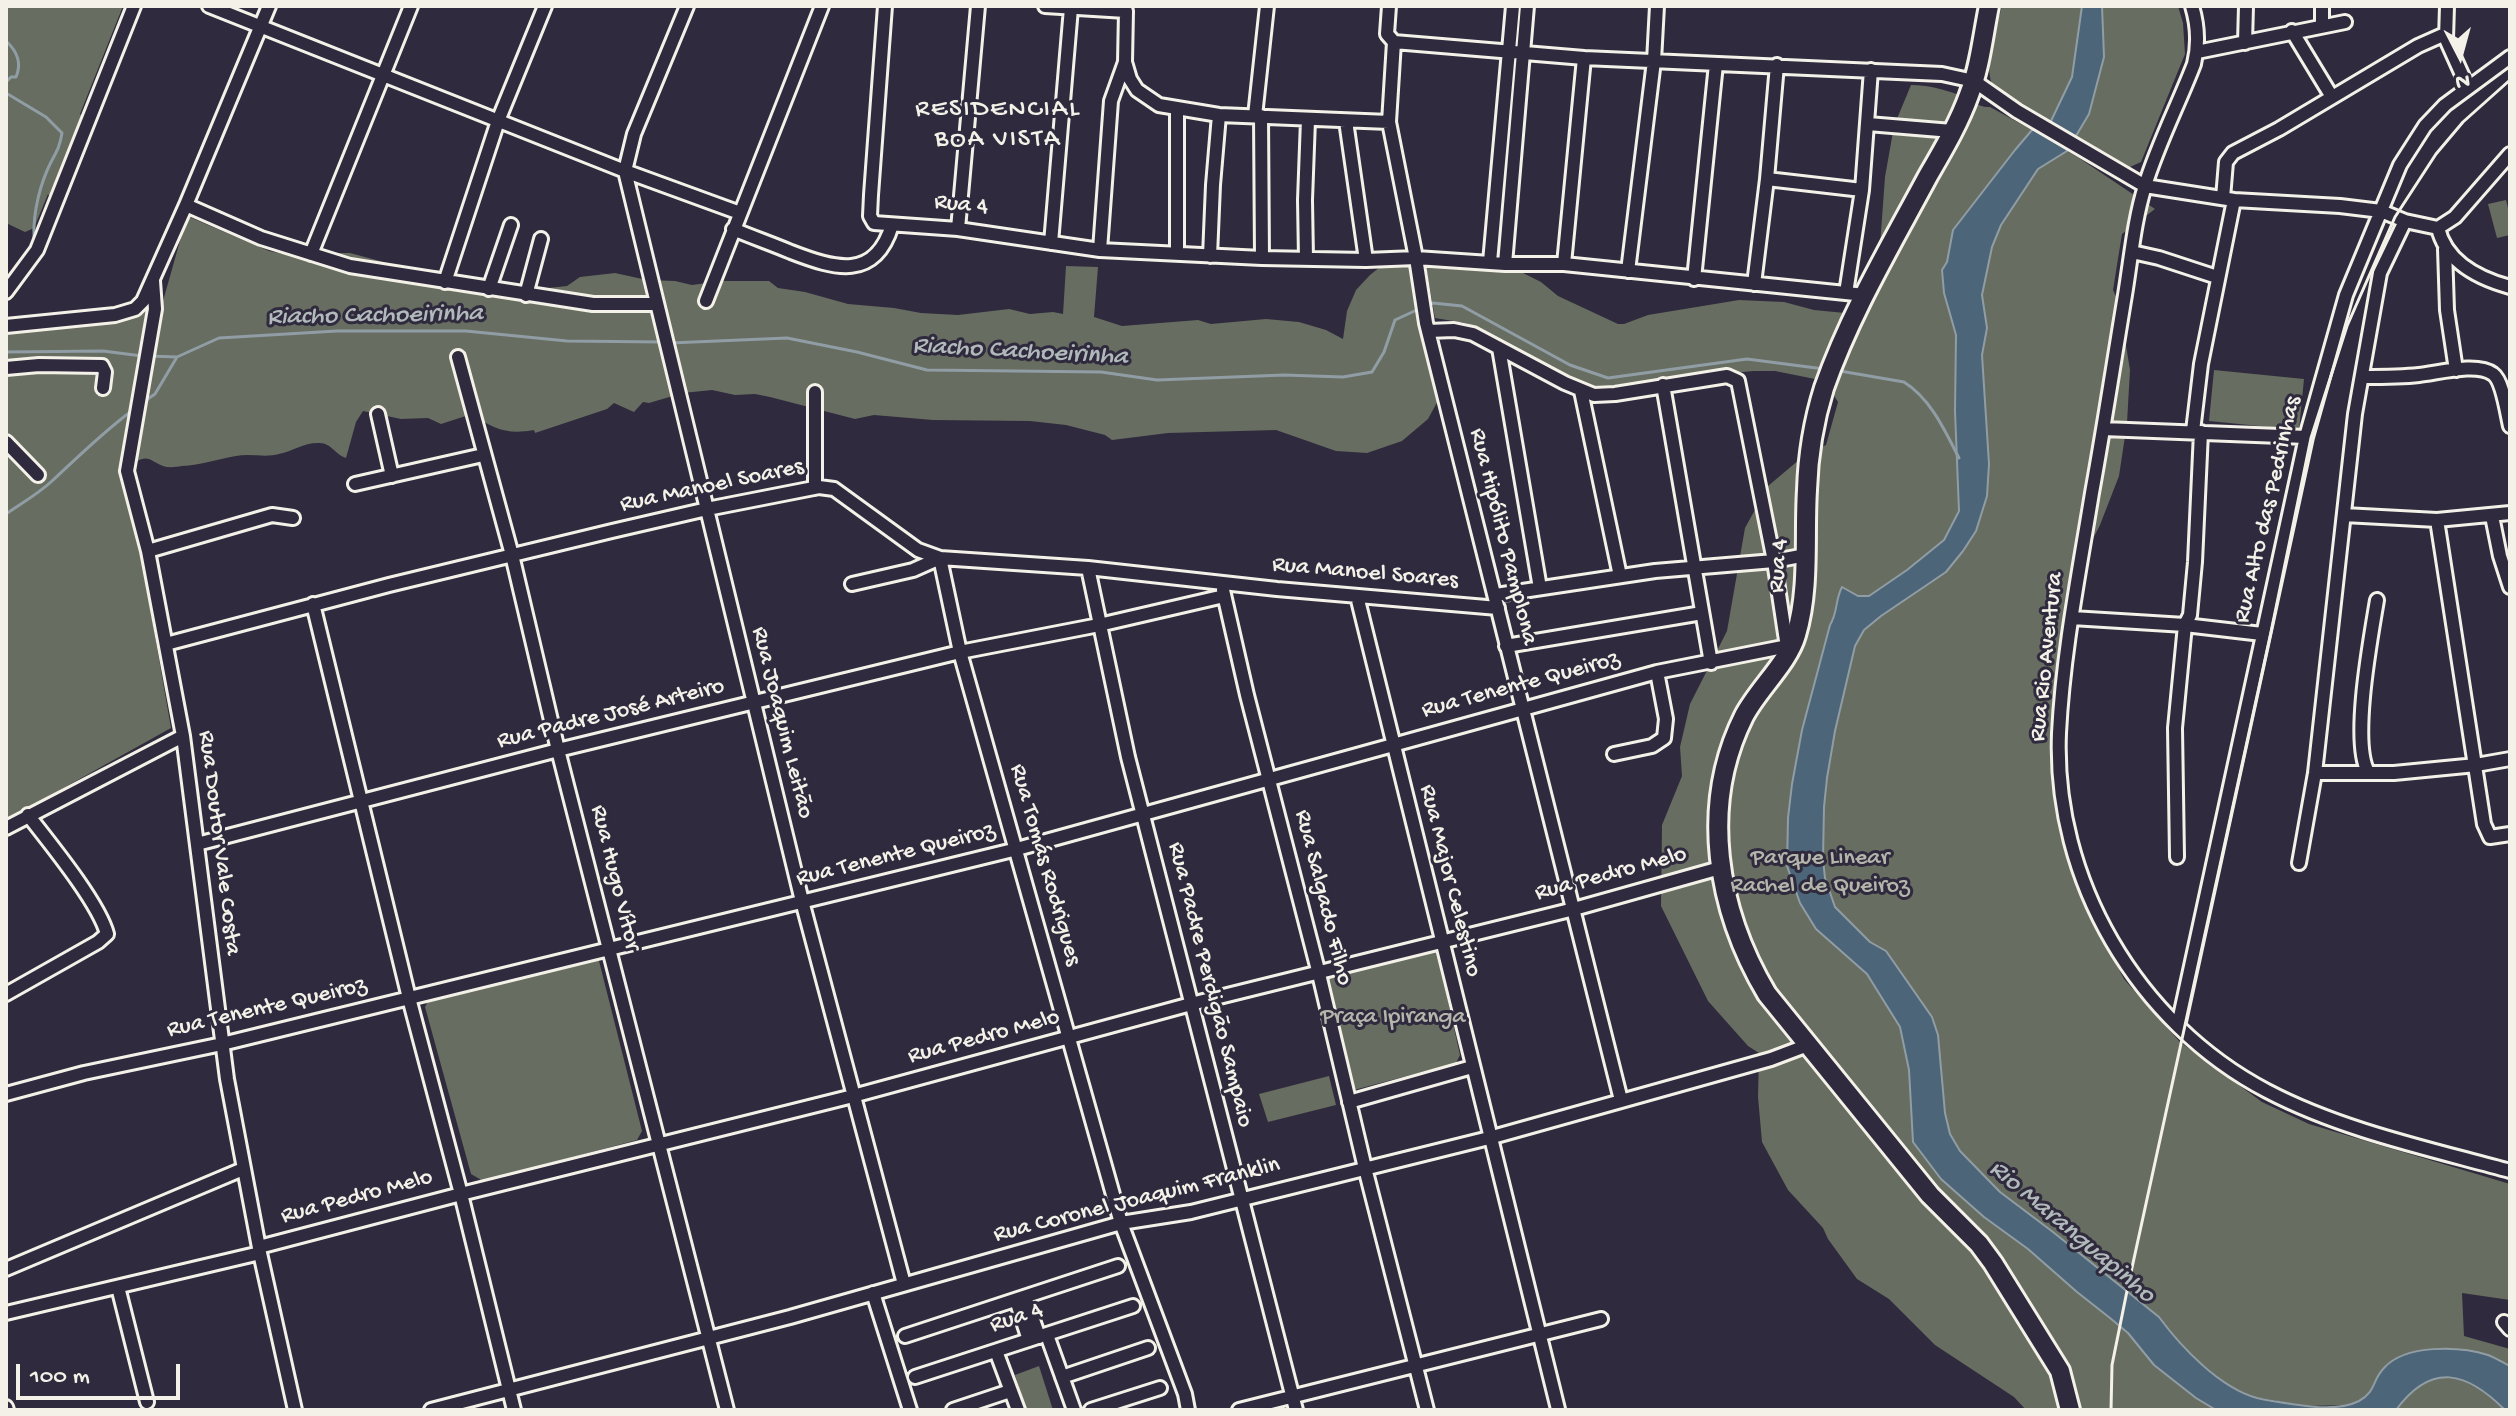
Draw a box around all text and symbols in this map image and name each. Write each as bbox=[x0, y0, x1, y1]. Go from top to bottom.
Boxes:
north arrow bbox=[2420, 16, 2500, 96]
text: N bbox=[2454, 66, 2471, 94]
district label: RESIDENCIAL BOA VISTA bbox=[915, 95, 1081, 156]
street label: Rua 4 bbox=[933, 189, 989, 223]
water label: Riacho Cachoeirinha bbox=[267, 300, 483, 334]
water label: Riacho Cachoeirinha bbox=[912, 332, 1128, 374]
street label: Rua Alto das Pedrinhas bbox=[2229, 394, 2309, 626]
street label: Rua Hipólito Pamplona bbox=[1461, 426, 1543, 648]
street label: Rua Manoel Soares bbox=[618, 454, 806, 520]
street label: Rua 4 bbox=[1764, 538, 1796, 594]
street label: Rua Manoel Soares bbox=[1271, 552, 1459, 596]
street label: Rua Rio Aventura bbox=[2025, 571, 2071, 743]
street label: Rua Joaquim Leitão bbox=[743, 624, 819, 822]
street label: Rua Tenente Queiroz bbox=[1419, 646, 1623, 726]
street label: Rua Padre José Arteiro bbox=[494, 673, 728, 757]
street label: Rua Doutor Vale Costa bbox=[190, 729, 246, 957]
street label: Rua Tomás Rodrigues bbox=[1001, 761, 1087, 969]
street label: Rua Major Celestino bbox=[1411, 782, 1487, 980]
street label: Rua Hugo Vítor bbox=[582, 802, 646, 954]
street label: Rua Salgado Filho bbox=[1286, 807, 1358, 989]
street label: Rua Tenente Queiroz bbox=[794, 817, 998, 895]
street label: Rua Padre Perdigão Sampaio bbox=[1160, 839, 1258, 1131]
street label: Rua Pedro Melo bbox=[1532, 841, 1690, 909]
park label: Parque Linear Rachel de Queiroz bbox=[1731, 845, 1909, 901]
street label: Rua Tenente Queiroz bbox=[164, 972, 370, 1046]
street label: Rua Pedro Melo bbox=[905, 1004, 1063, 1072]
park label: Praça Ipiranga bbox=[1320, 1004, 1466, 1032]
street label: Rua Coronel Joaquim Franklin bbox=[991, 1151, 1283, 1251]
water label: Rio Maranguapinho bbox=[1982, 1155, 2160, 1311]
street label: Rua Pedro Melo bbox=[278, 1164, 436, 1232]
street label: Rua 4 bbox=[987, 1297, 1047, 1341]
scale bar bbox=[20, 1348, 184, 1398]
text: 100 m bbox=[30, 1363, 90, 1392]

